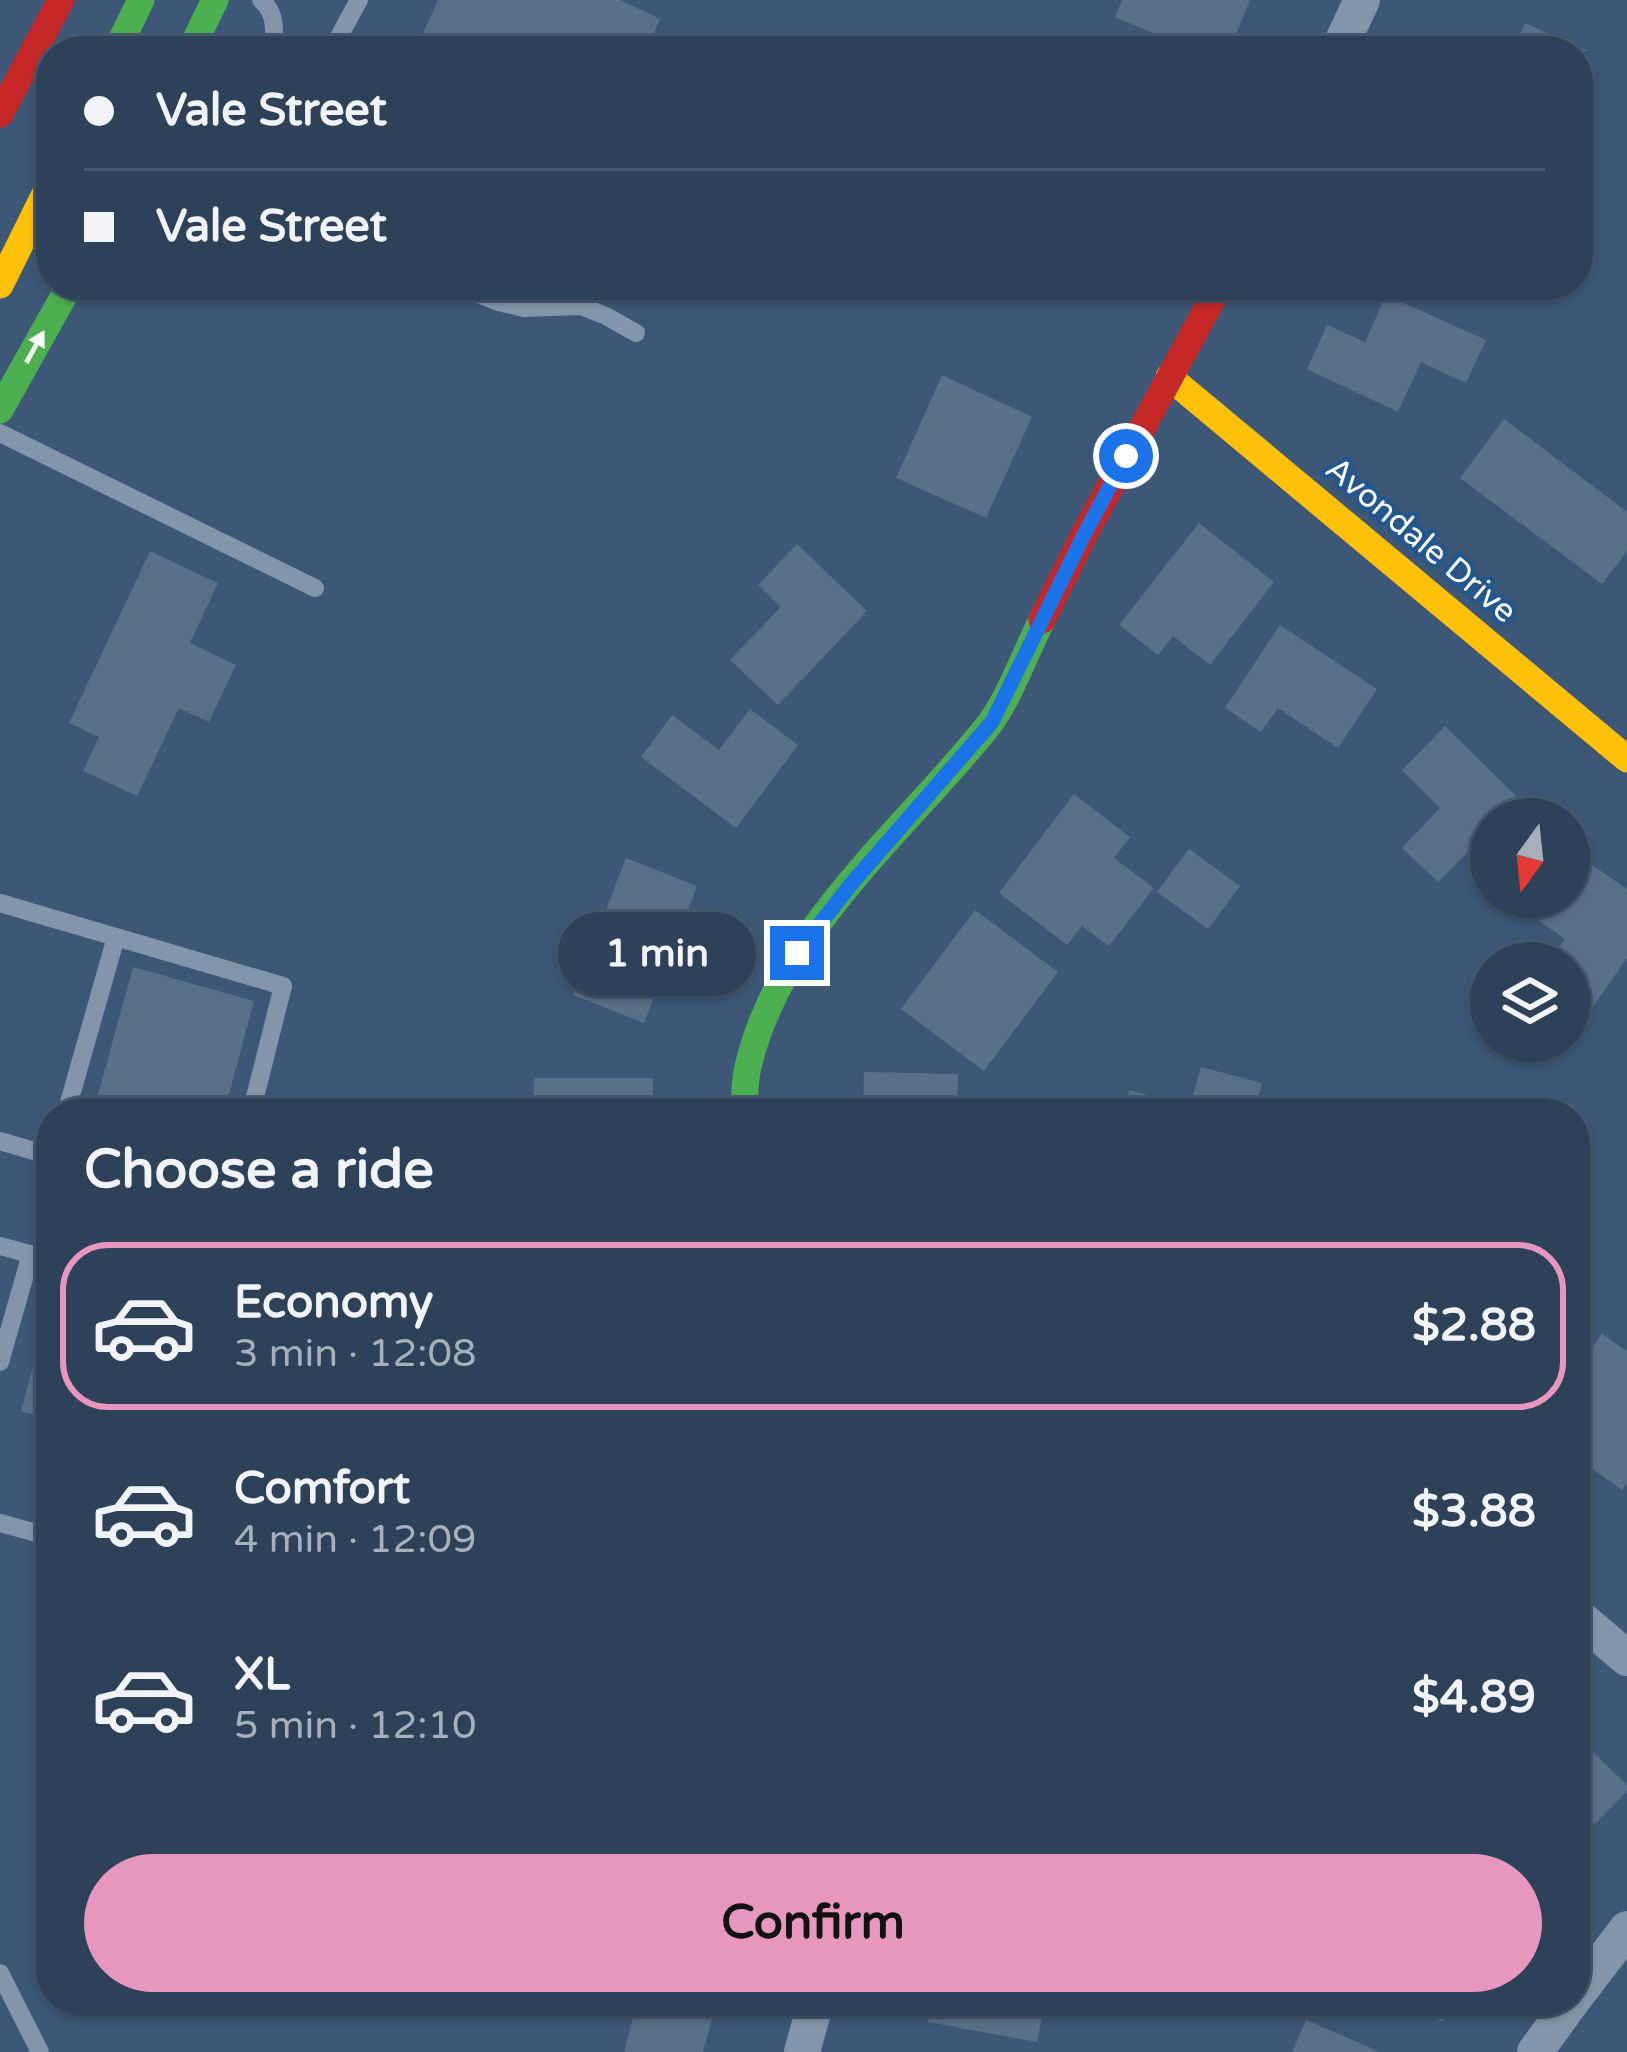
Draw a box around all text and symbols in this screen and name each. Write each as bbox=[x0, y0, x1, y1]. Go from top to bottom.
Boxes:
text: Vale Street bbox=[156, 84, 387, 138]
text: Vale Street bbox=[156, 200, 387, 254]
one-way arrow bbox=[24, 331, 45, 364]
route start bbox=[1099, 429, 1153, 483]
street label: Avondale Drive bbox=[1318, 449, 1524, 631]
north arrow bbox=[1470, 798, 1590, 918]
map controls bbox=[1470, 798, 1590, 1062]
callout: 1 min bbox=[557, 911, 755, 995]
route end bbox=[770, 926, 824, 980]
text: 1 min bbox=[605, 930, 709, 977]
button: layers bbox=[1470, 942, 1590, 1062]
text: Choose a ride bbox=[84, 1137, 434, 1202]
icon: car bbox=[90, 1272, 198, 1380]
text: Economy bbox=[234, 1276, 433, 1330]
text: $2.88 bbox=[1412, 1299, 1536, 1353]
text: 3 min · 12:08 bbox=[234, 1330, 476, 1377]
icon: car bbox=[90, 1458, 198, 1566]
text: Comfort bbox=[234, 1462, 410, 1516]
text: $3.88 bbox=[1412, 1485, 1536, 1539]
text: 4 min · 12:09 bbox=[234, 1516, 476, 1563]
icon: car bbox=[90, 1644, 198, 1752]
text: XL bbox=[234, 1648, 290, 1702]
text: $4.89 bbox=[1412, 1671, 1536, 1725]
text: 5 min · 12:10 bbox=[234, 1702, 476, 1749]
button: Confirm bbox=[84, 1854, 1542, 1992]

